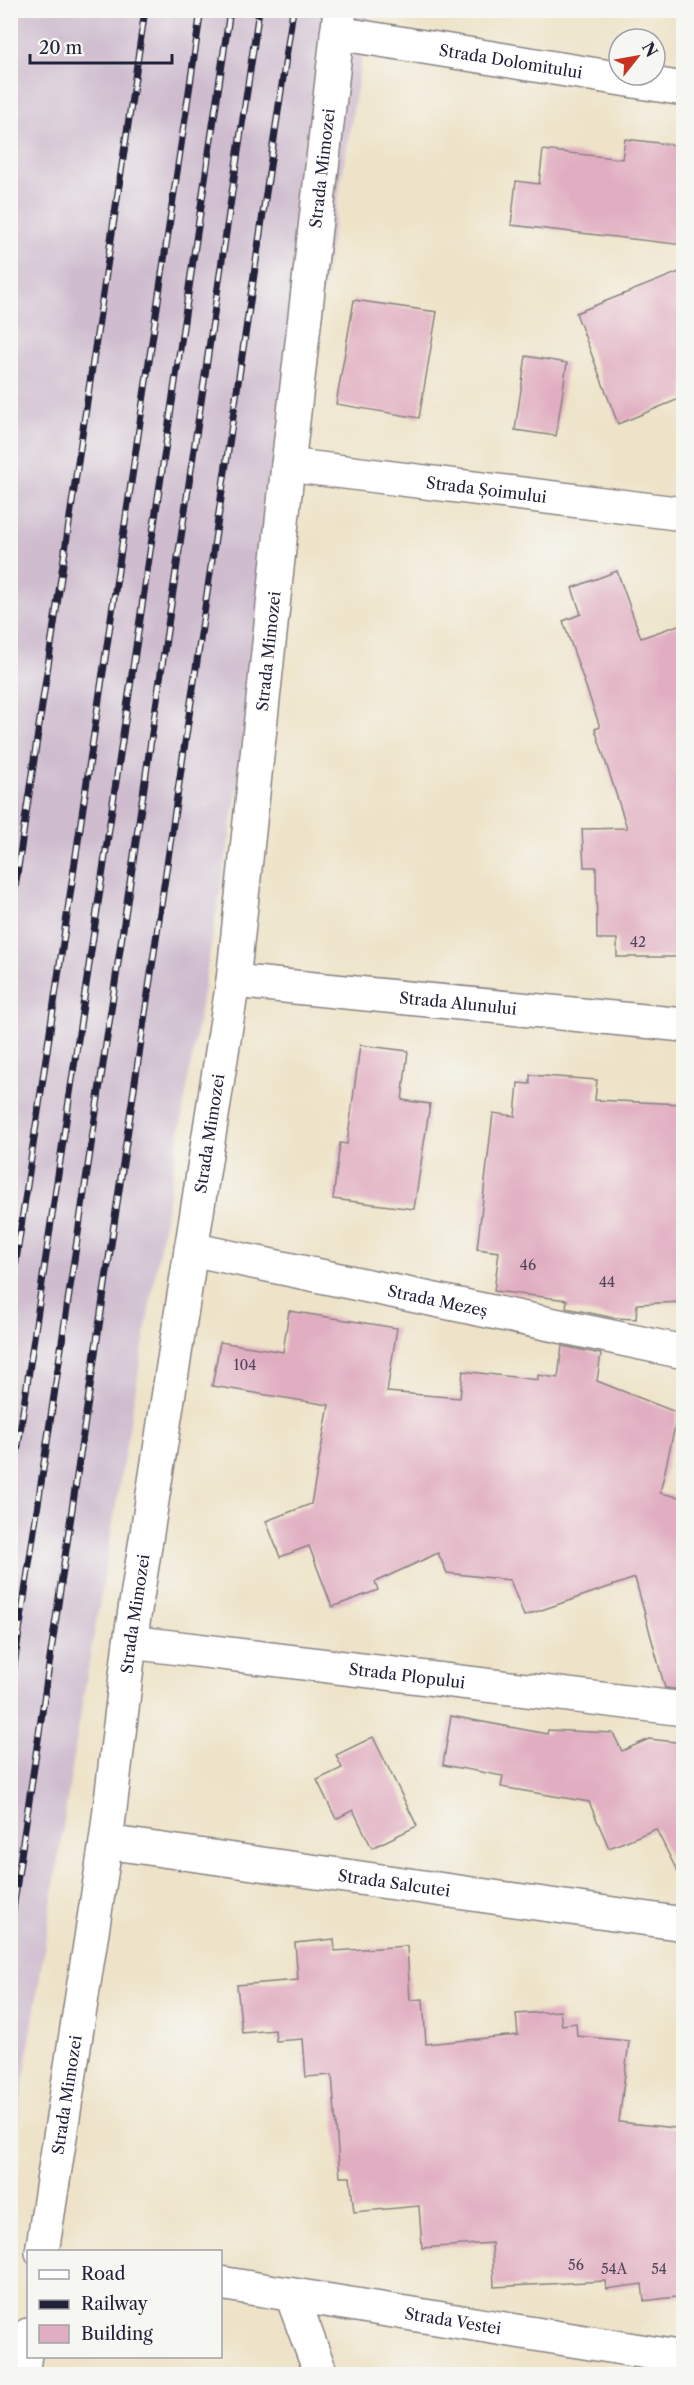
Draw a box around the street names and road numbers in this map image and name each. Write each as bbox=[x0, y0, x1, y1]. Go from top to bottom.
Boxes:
street label: Strada Dolomitului bbox=[438, 40, 584, 82]
street label: Strada Mimozei bbox=[305, 107, 339, 229]
street label: Strada Șoimului bbox=[425, 472, 548, 507]
street label: Strada Mimozei bbox=[252, 590, 284, 712]
street label: Strada Alunului bbox=[398, 987, 518, 1019]
street label: Strada Mimozei bbox=[190, 1072, 228, 1195]
street label: Strada Mezeș bbox=[386, 1280, 489, 1321]
street label: Strada Mimozei bbox=[116, 1553, 154, 1675]
street label: Strada Plopului bbox=[348, 1659, 466, 1692]
street label: Strada Salcutei bbox=[337, 1865, 452, 1901]
street label: Strada Mimozei bbox=[47, 2034, 86, 2156]
street label: Strada Vestei bbox=[403, 2303, 503, 2338]

